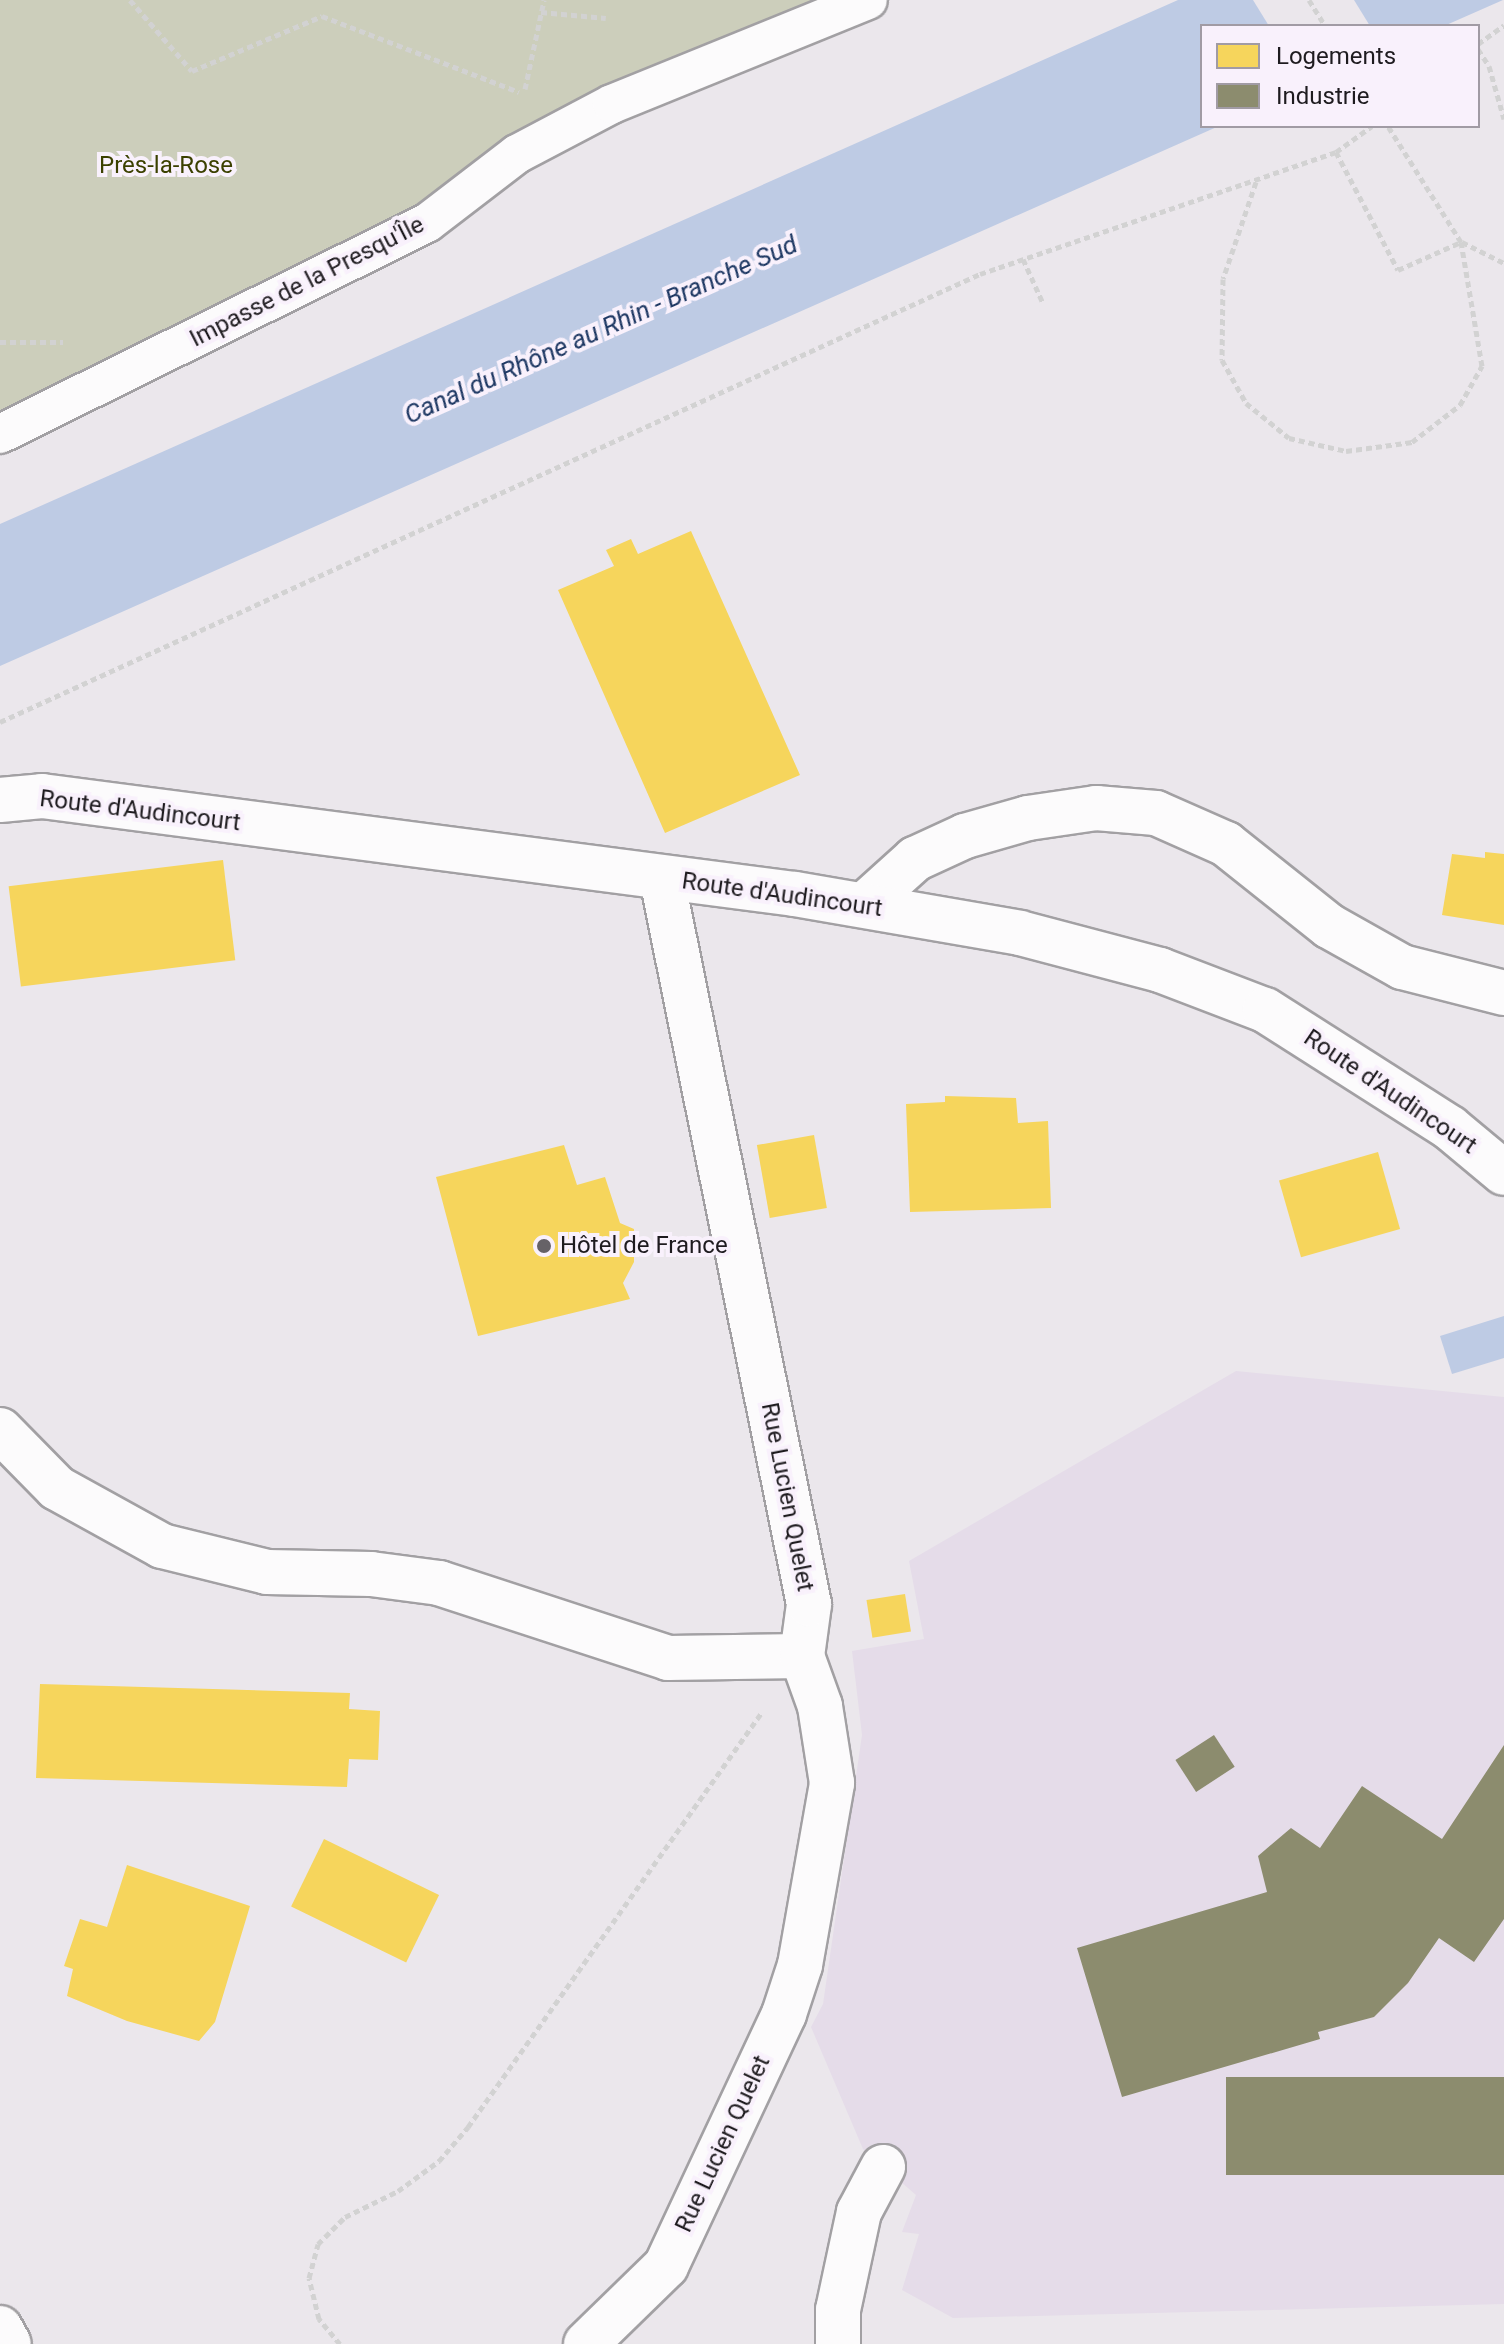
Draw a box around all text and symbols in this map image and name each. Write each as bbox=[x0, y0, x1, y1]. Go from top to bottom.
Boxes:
legend bbox=[1200, 24, 1480, 128]
text: Logements bbox=[1276, 42, 1396, 70]
text: Industrie bbox=[1276, 82, 1369, 110]
park label: Près-la-Rose bbox=[99, 152, 233, 180]
street label: Impasse de la Presqu'Île bbox=[185, 210, 429, 354]
water label: Canal du Rhône au Rhin - Branche Sud bbox=[400, 229, 802, 431]
street label: Route d'Audincourt bbox=[38, 784, 242, 838]
street label: Route d'Audincourt bbox=[680, 867, 884, 923]
street label: Route d'Audincourt bbox=[1298, 1024, 1482, 1160]
place label: Hôtel de France bbox=[560, 1232, 728, 1260]
marker: Hôtel de France bbox=[535, 1237, 553, 1255]
street label: Rue Lucien Quelet bbox=[755, 1400, 819, 1594]
street label: Rue Lucien Quelet bbox=[669, 2051, 777, 2237]

